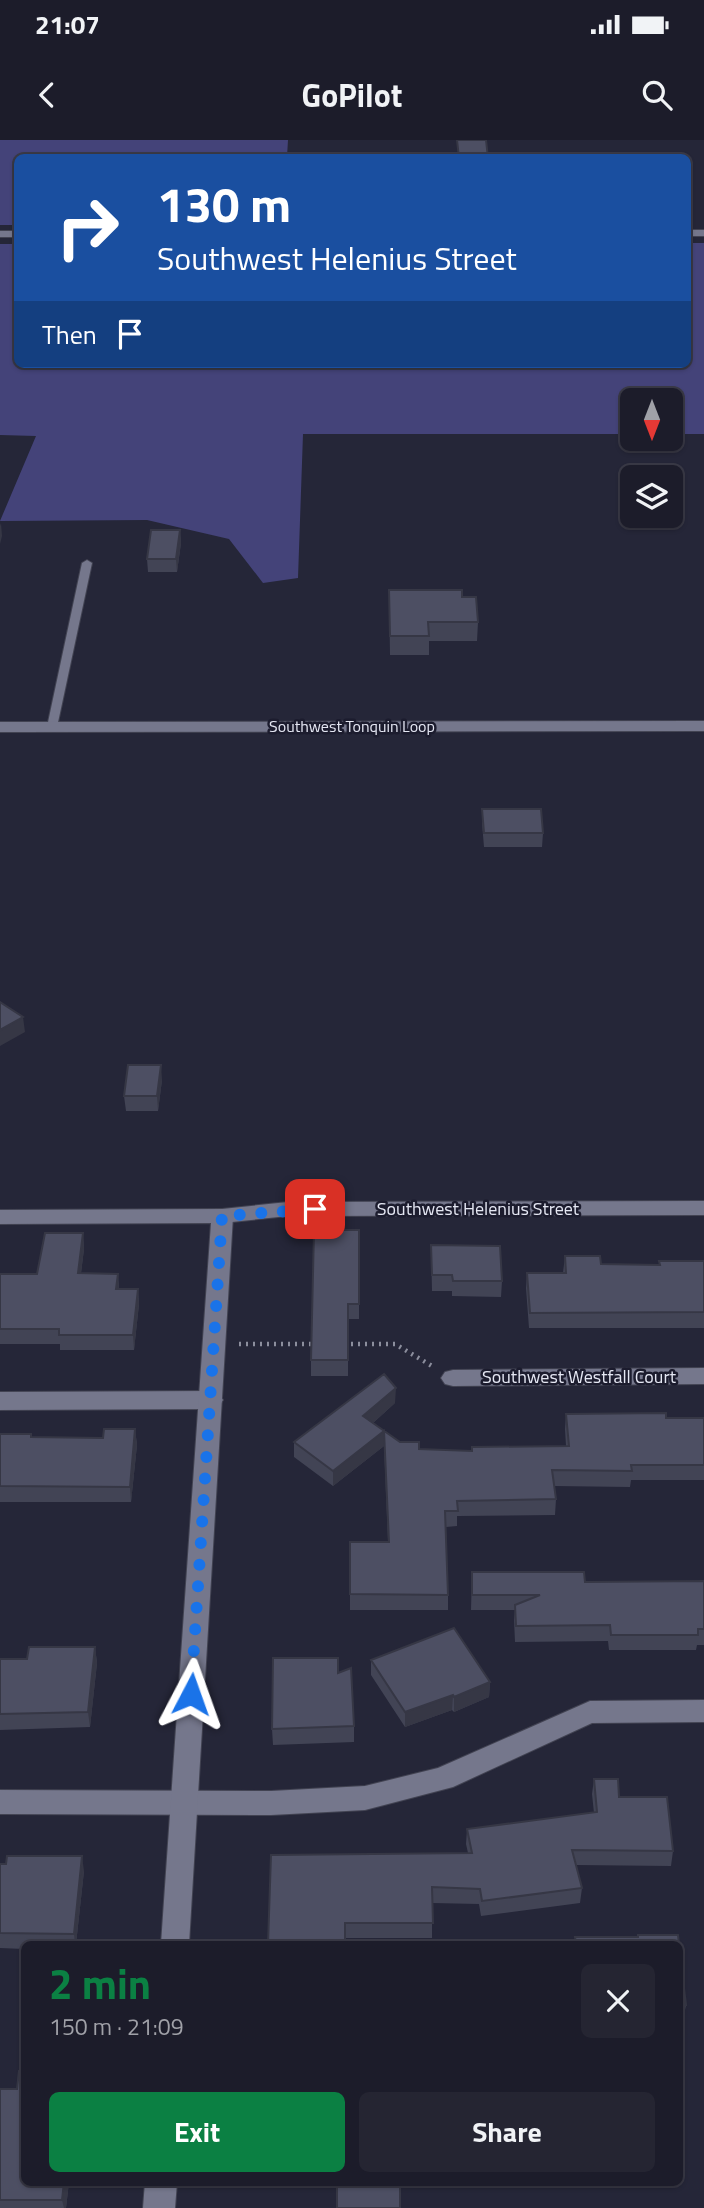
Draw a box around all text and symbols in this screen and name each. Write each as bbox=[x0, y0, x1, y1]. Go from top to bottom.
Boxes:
text: 21:07 bbox=[35, 5, 100, 44]
text: GoPilot bbox=[302, 71, 402, 119]
icon: back bbox=[28, 76, 66, 114]
icon: search bbox=[638, 76, 676, 114]
text: 130 m bbox=[157, 166, 291, 241]
icon: right bbox=[42, 182, 133, 273]
text: Southwest Helenius Street bbox=[157, 234, 517, 282]
text: Then bbox=[42, 315, 97, 354]
icon: arrive bbox=[111, 315, 149, 353]
north arrow bbox=[620, 388, 682, 452]
map controls bbox=[620, 388, 683, 528]
button: layers bbox=[620, 465, 683, 528]
street label: Southwest Tonquin Loop bbox=[269, 714, 435, 738]
pin bbox=[285, 1179, 345, 1239]
icon: arrive bbox=[296, 1190, 334, 1228]
street label: Southwest Helenius Street bbox=[377, 1195, 580, 1222]
street label: Southwest Westfall Court bbox=[482, 1363, 677, 1390]
position arrow bbox=[154, 1657, 228, 1731]
text: 2 min bbox=[49, 1951, 151, 2015]
button: close bbox=[581, 1964, 655, 2038]
text: 150 m · 21:09 bbox=[49, 2009, 184, 2044]
button: Exit bbox=[49, 2092, 345, 2172]
button: Share bbox=[359, 2092, 655, 2172]

